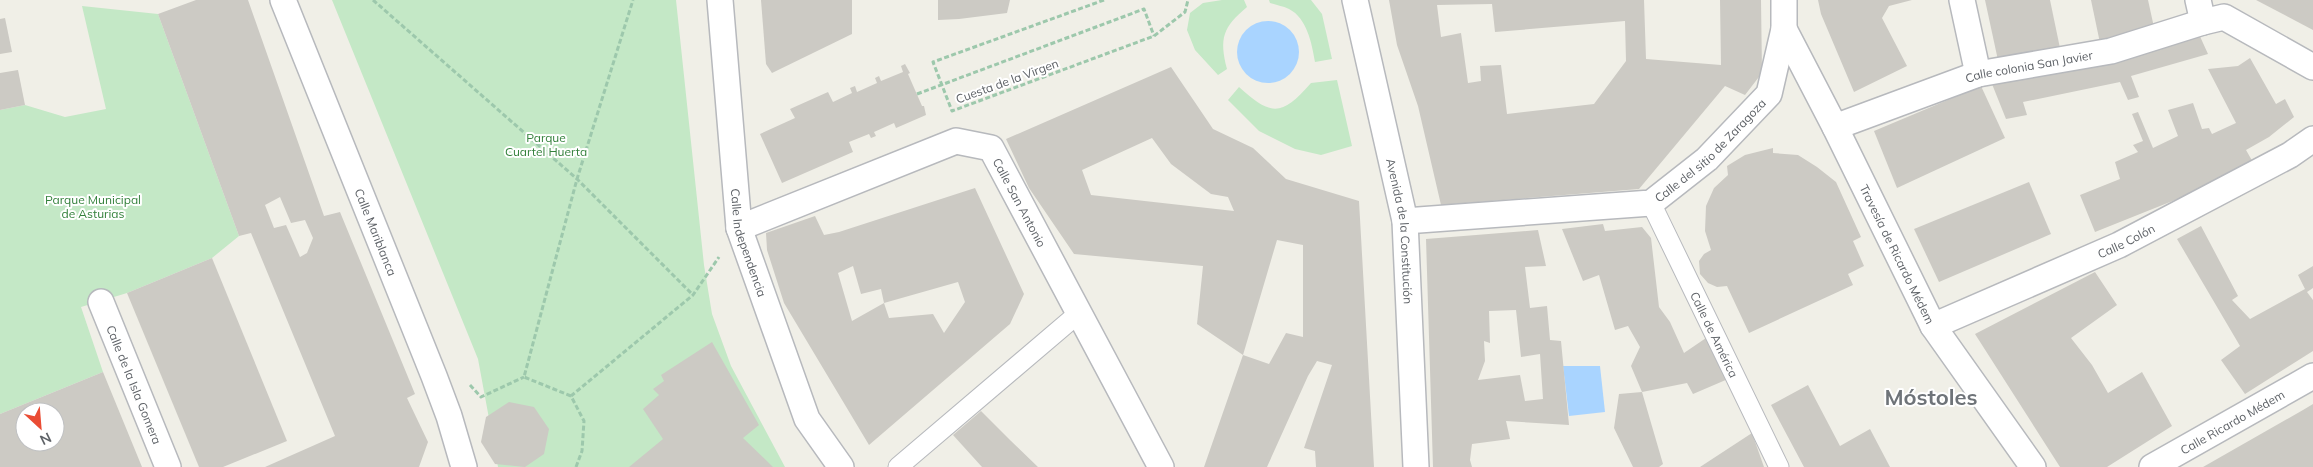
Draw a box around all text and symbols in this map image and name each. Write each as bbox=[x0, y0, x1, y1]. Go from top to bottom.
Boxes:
street label: Calle colonia San Javier bbox=[1963, 47, 2094, 86]
street label: Cuesta de la Virgen bbox=[954, 55, 1060, 107]
street label: Calle del sitio de Zaragoza bbox=[1651, 95, 1769, 205]
park label: Parque Cuartel Huerta bbox=[505, 130, 587, 159]
street label: Calle San Antonio bbox=[990, 155, 1050, 250]
street label: Avenida de la Constitución bbox=[1383, 157, 1416, 304]
street label: Travesía de Ricardo Médem bbox=[1857, 182, 1938, 326]
street label: Calle Mariblanca bbox=[352, 186, 400, 278]
street label: Calle Independencia bbox=[728, 188, 770, 299]
park label: Parque Municipal de Asturias bbox=[45, 192, 141, 221]
street label: Calle Colón bbox=[2095, 220, 2157, 261]
street label: Calle de América bbox=[1688, 289, 1742, 380]
street label: Calle de la Isla Gomera bbox=[104, 323, 165, 446]
district label: Móstoles bbox=[1884, 383, 1978, 411]
street label: Calle Ricardo Médem bbox=[2177, 386, 2287, 457]
north arrow bbox=[15, 402, 65, 452]
text: N bbox=[37, 428, 54, 449]

